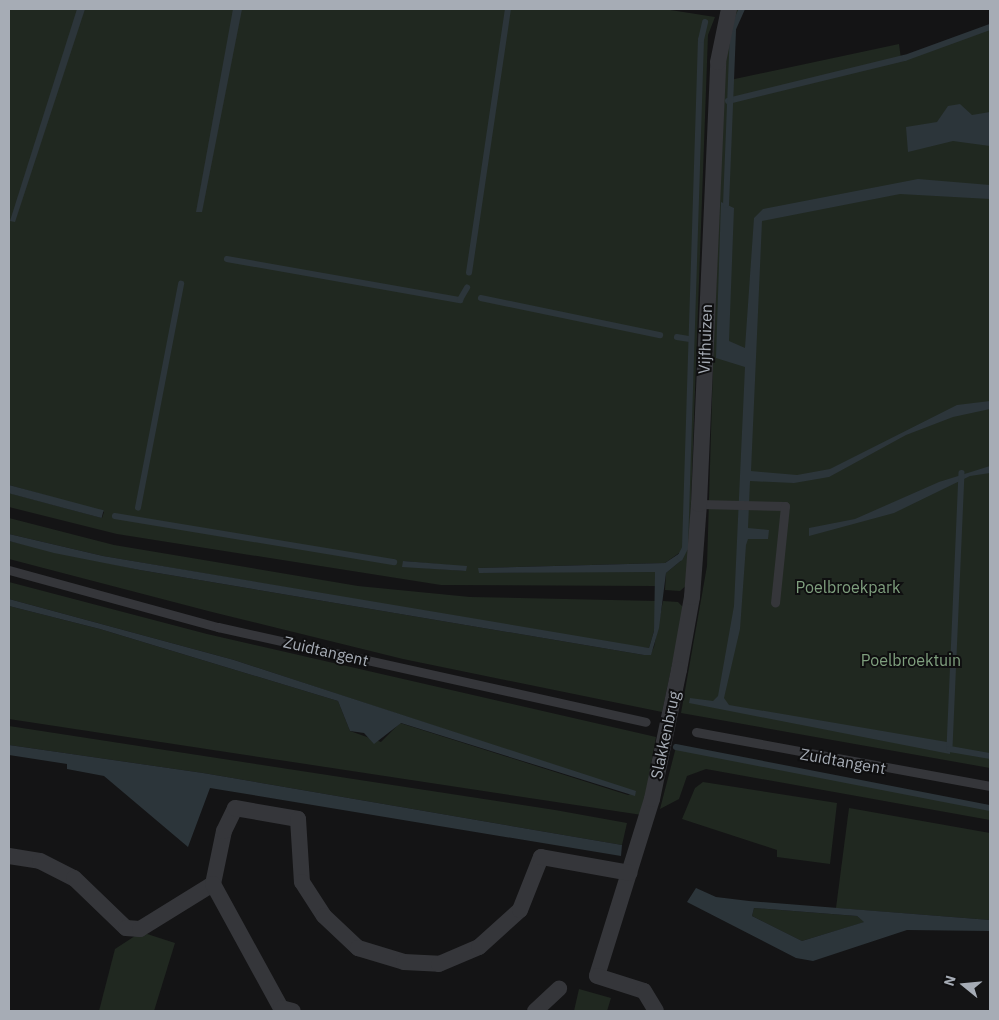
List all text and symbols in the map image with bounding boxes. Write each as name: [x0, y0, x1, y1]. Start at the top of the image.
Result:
street label: Vijfhuizen: [694, 304, 716, 374]
park label: Poelbroekpark: [796, 577, 900, 597]
street label: Zuidtangent: [282, 632, 370, 670]
park label: Poelbroektuin: [861, 650, 961, 670]
street label: Slakkenbrug: [646, 689, 684, 781]
street label: Zuidtangent: [799, 744, 887, 778]
north arrow: [939, 960, 989, 1010]
text: N: [940, 973, 960, 988]

